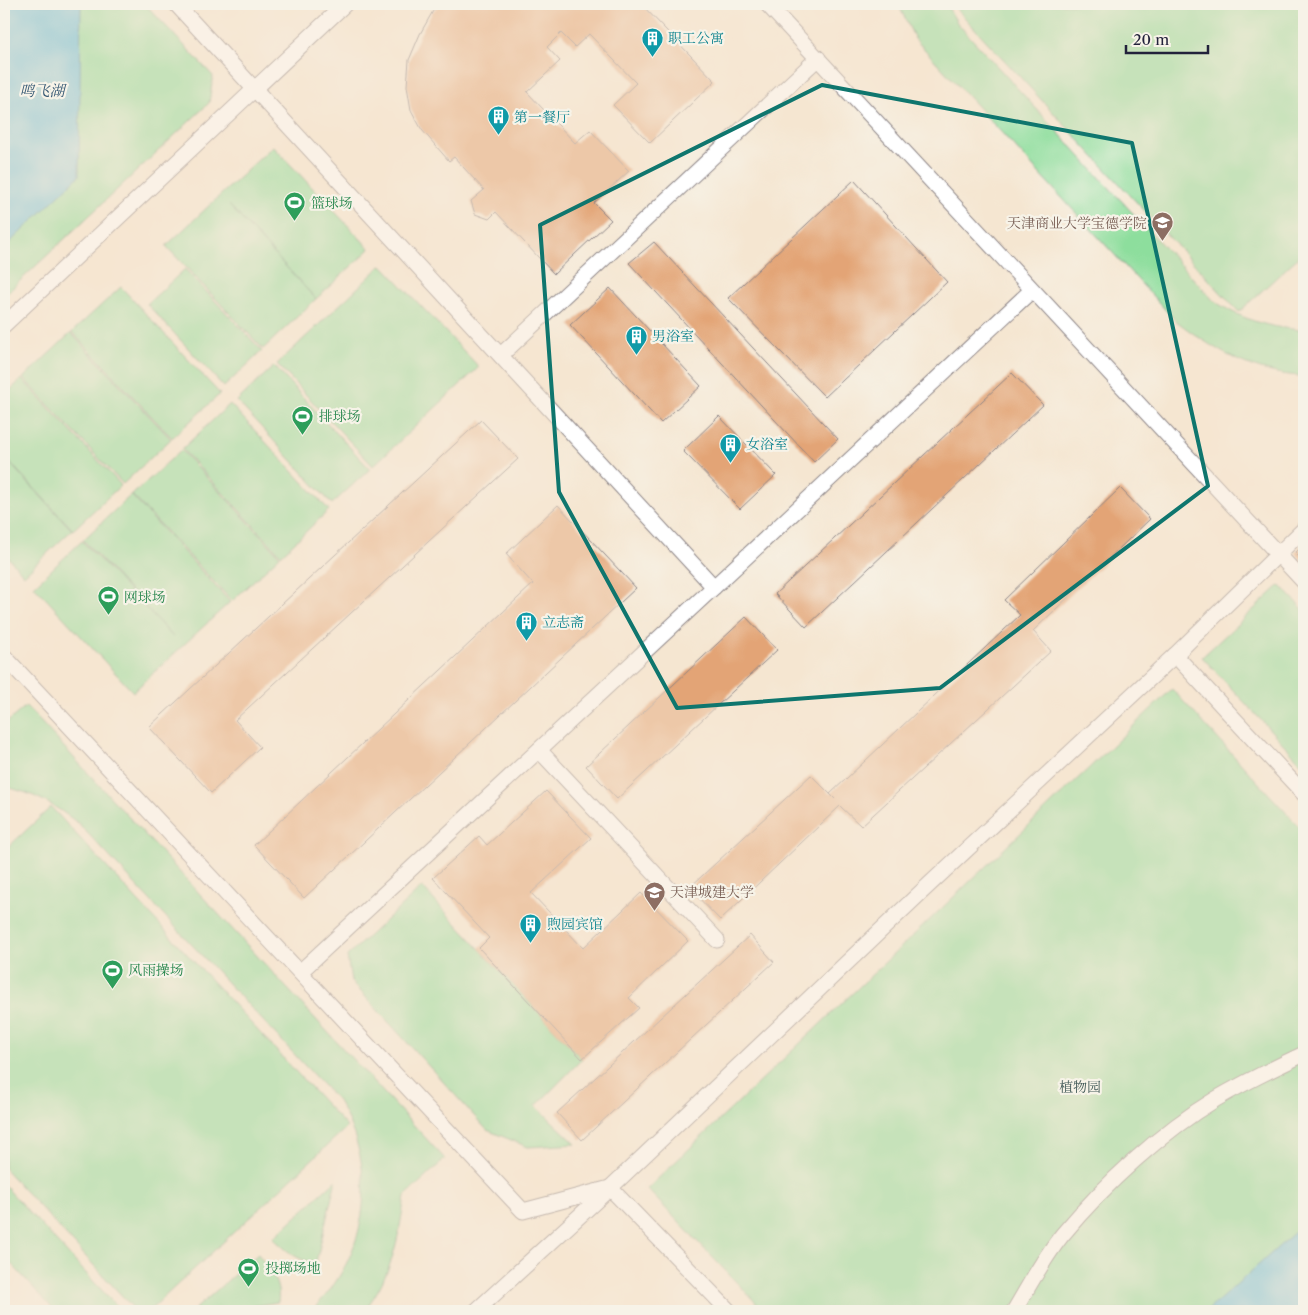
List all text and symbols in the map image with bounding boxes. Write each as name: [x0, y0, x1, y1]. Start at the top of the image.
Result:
scale bar: [1126, 22, 1208, 54]
building icon: 职工公寓: [640, 26, 664, 57]
place label: 职工公寓: [668, 29, 724, 47]
text: 20 m: [1133, 30, 1169, 49]
water label: 鸣飞湖: [19, 81, 67, 100]
building icon: 第一餐厅: [486, 105, 510, 136]
place label: 第一餐厅: [514, 108, 570, 126]
sports icon: 篮球场: [283, 191, 307, 222]
place label: 篮球场: [311, 194, 353, 212]
school or university icon: 天津商业大学宝德学院: [1151, 211, 1175, 242]
place label: 天津商业大学宝德学院: [1007, 214, 1147, 232]
building icon: 男浴室: [624, 324, 648, 355]
place label: 男浴室: [652, 327, 694, 345]
sports icon: 排球场: [291, 404, 315, 435]
place label: 排球场: [319, 407, 361, 425]
building icon: 女浴室: [718, 432, 742, 463]
place label: 女浴室: [746, 435, 788, 453]
sports icon: 网球场: [96, 585, 120, 616]
place label: 网球场: [124, 588, 166, 606]
building icon: 立志斋: [514, 610, 538, 641]
place label: 立志斋: [542, 613, 584, 631]
school or university icon: 天津城建大学: [642, 880, 666, 911]
place label: 天津城建大学: [670, 883, 754, 901]
building icon: 煦园宾馆: [519, 912, 543, 943]
place label: 煦园宾馆: [547, 915, 603, 933]
sports icon: 风雨操场: [100, 958, 124, 989]
place label: 风雨操场: [128, 961, 184, 979]
park label: 植物园: [1059, 1078, 1101, 1096]
sports icon: 投掷场地: [237, 1256, 261, 1287]
place label: 投掷场地: [265, 1259, 321, 1277]

